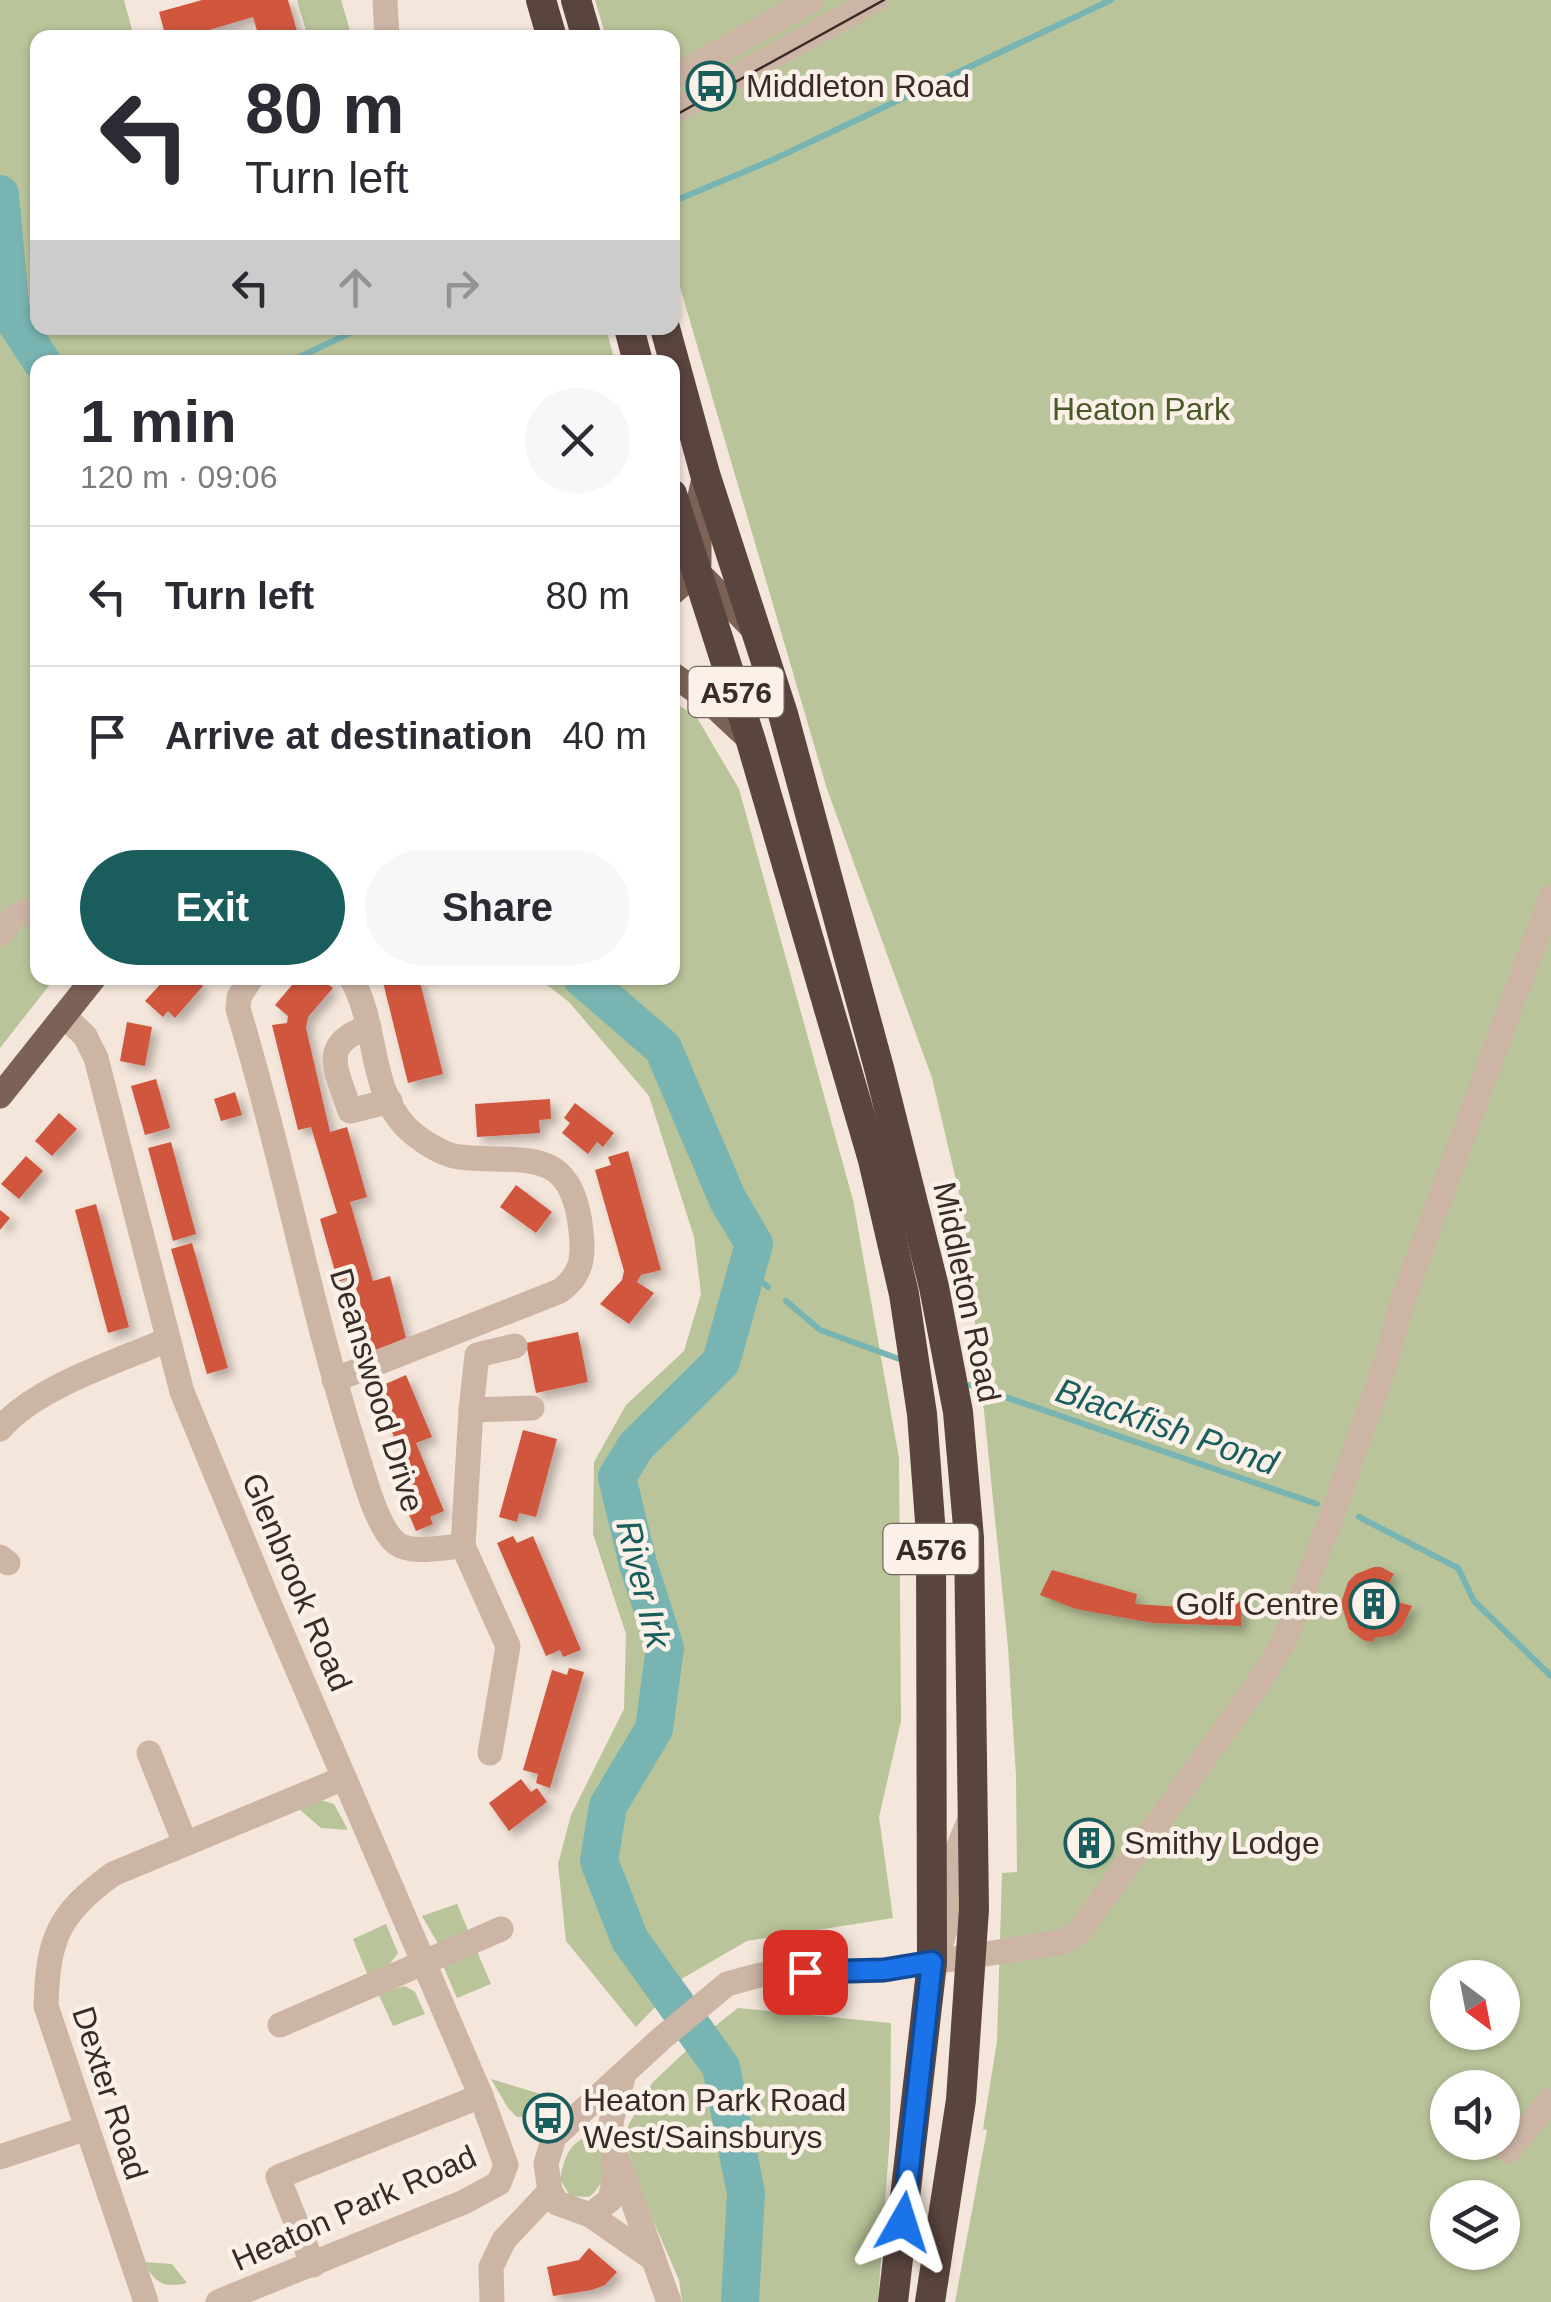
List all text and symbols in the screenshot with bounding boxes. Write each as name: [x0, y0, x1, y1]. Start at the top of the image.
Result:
bus stop icon: Middleton Road: [685, 60, 737, 112]
place label: Middleton Road: [746, 68, 970, 104]
icon: left: [80, 70, 210, 200]
text: 80 m: [245, 70, 405, 148]
text: Turn left: [245, 152, 408, 203]
icon: left: [223, 260, 278, 315]
icon: ahead: [328, 260, 383, 315]
icon: right: [433, 260, 488, 315]
text: 1 min: [80, 388, 237, 455]
button: close: [525, 388, 630, 493]
park label: Heaton Park: [1052, 391, 1231, 427]
text: 120 m · 09:06: [80, 459, 277, 495]
icon: left: [80, 569, 135, 624]
text: Turn left: [165, 575, 314, 617]
text: 80 m: [546, 575, 630, 617]
road number: A576: [688, 667, 784, 717]
icon: arrive: [80, 709, 135, 764]
text: Arrive at destination: [165, 715, 532, 757]
text: 40 m: [562, 715, 647, 757]
button: Exit: [80, 850, 345, 965]
button: Share: [365, 850, 630, 965]
street label: Middleton Road: [926, 1179, 1008, 1405]
street label: Deanswood Drive: [323, 1264, 431, 1516]
water label: Blackfish Pond: [1051, 1370, 1284, 1483]
street label: Glenbrook Road: [235, 1468, 359, 1696]
water label: River Irk: [609, 1516, 679, 1653]
road number: A576: [884, 1524, 978, 1574]
building icon: Golf Centre: [1348, 1578, 1400, 1630]
place label: Golf Centre: [1175, 1586, 1339, 1622]
building icon: Smithy Lodge: [1063, 1817, 1115, 1869]
place label: Smithy Lodge: [1124, 1825, 1320, 1861]
pin: [763, 1930, 848, 2015]
icon: arrive: [778, 1945, 833, 2000]
north arrow: [1430, 1960, 1520, 2050]
map controls: [1430, 1960, 1520, 2270]
street label: Dexter Road: [65, 2002, 155, 2184]
button: sound: [1430, 2070, 1520, 2160]
place label: Heaton Park Road West/Sainsburys: [583, 2082, 846, 2155]
bus stop icon: Heaton Park Road West/Sainsburys: [522, 2092, 574, 2144]
street label: Heaton Park Road: [226, 2138, 482, 2278]
position arrow: [851, 2170, 955, 2274]
button: layers: [1430, 2180, 1520, 2270]

